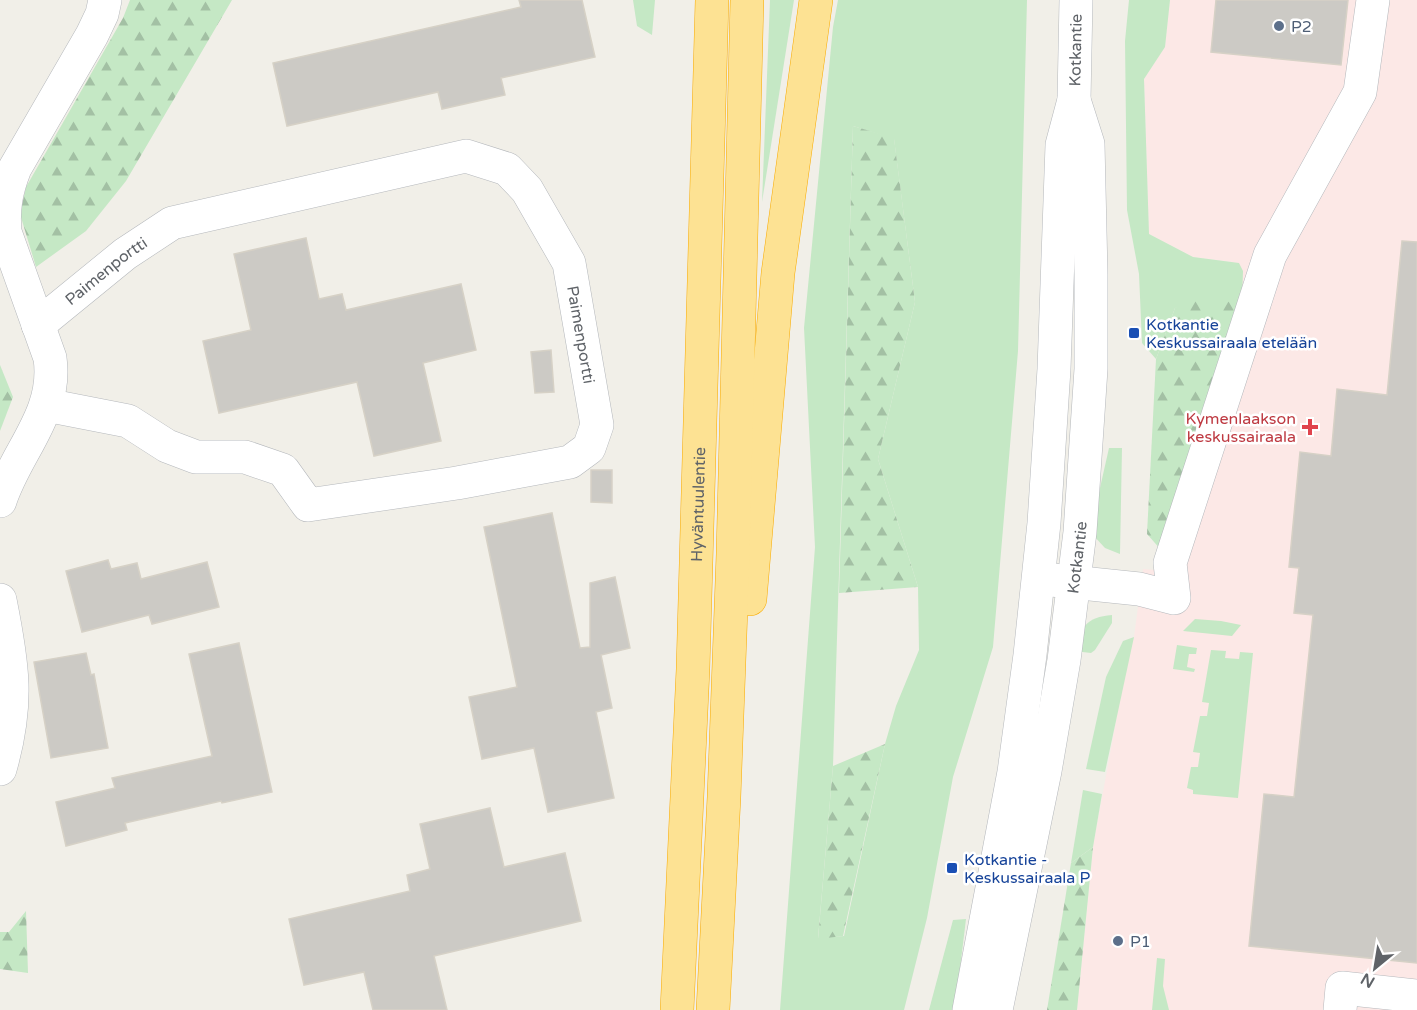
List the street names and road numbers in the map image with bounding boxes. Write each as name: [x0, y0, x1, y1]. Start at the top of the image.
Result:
street label: Kotkantie: [1065, 14, 1087, 87]
street label: Paimenportti: [61, 233, 151, 310]
street label: Paimenportti: [562, 284, 599, 385]
street label: Hyväntuulentie: [687, 447, 710, 562]
street label: Kotkantie: [1063, 521, 1092, 595]

